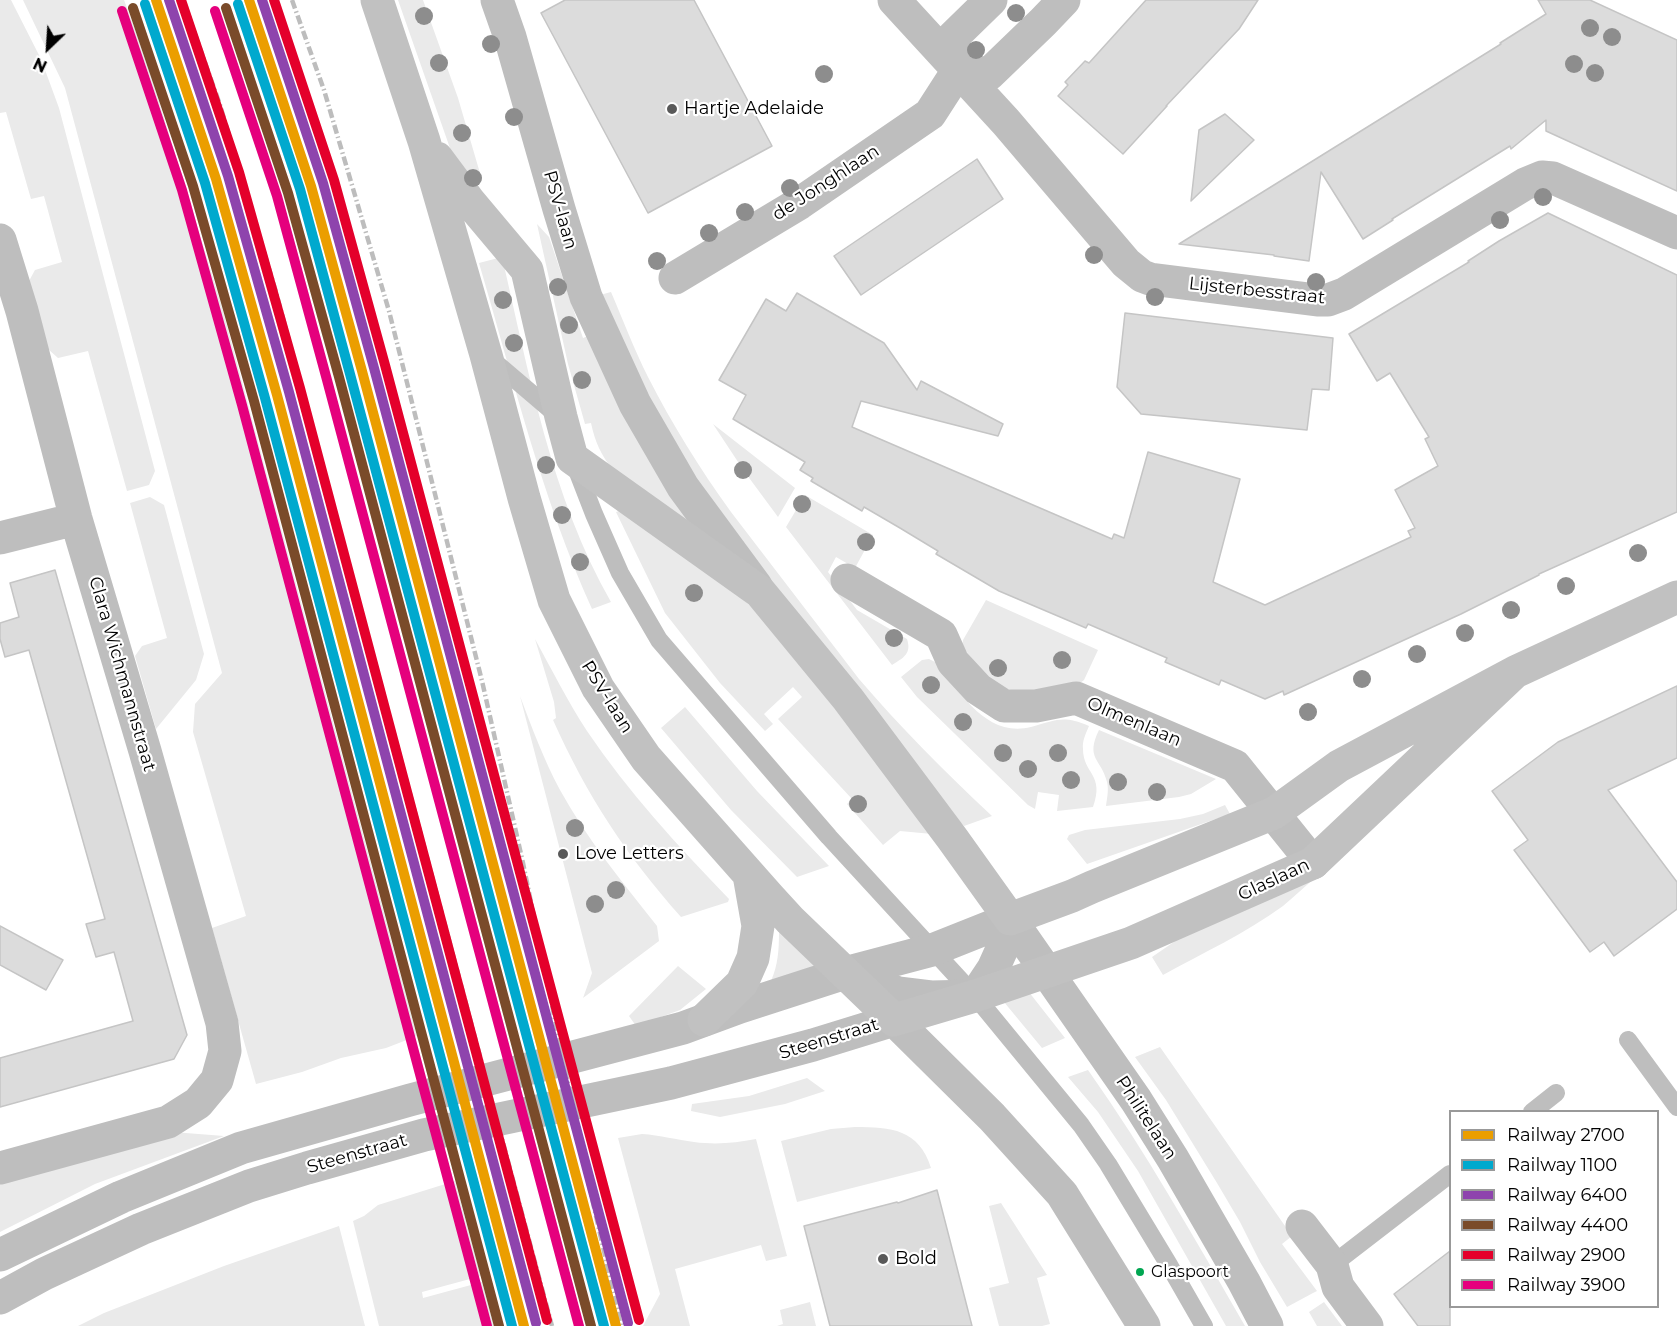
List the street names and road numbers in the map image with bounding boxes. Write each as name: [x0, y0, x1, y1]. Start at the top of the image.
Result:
street label: de Jonghlaan: [769, 140, 883, 226]
street label: PSV-laan: [538, 168, 582, 252]
street label: Lijsterbesstraat: [1188, 273, 1326, 309]
street label: Clara Wichmannstraat: [84, 574, 160, 774]
street label: PSV-laan: [576, 657, 638, 737]
street label: Olmenlaan: [1084, 692, 1184, 752]
street label: Glaslaan: [1235, 854, 1313, 906]
street label: Steenstraat: [777, 1014, 881, 1064]
street label: Philitelaan: [1111, 1072, 1181, 1164]
street label: Steenstraat: [304, 1129, 410, 1179]

